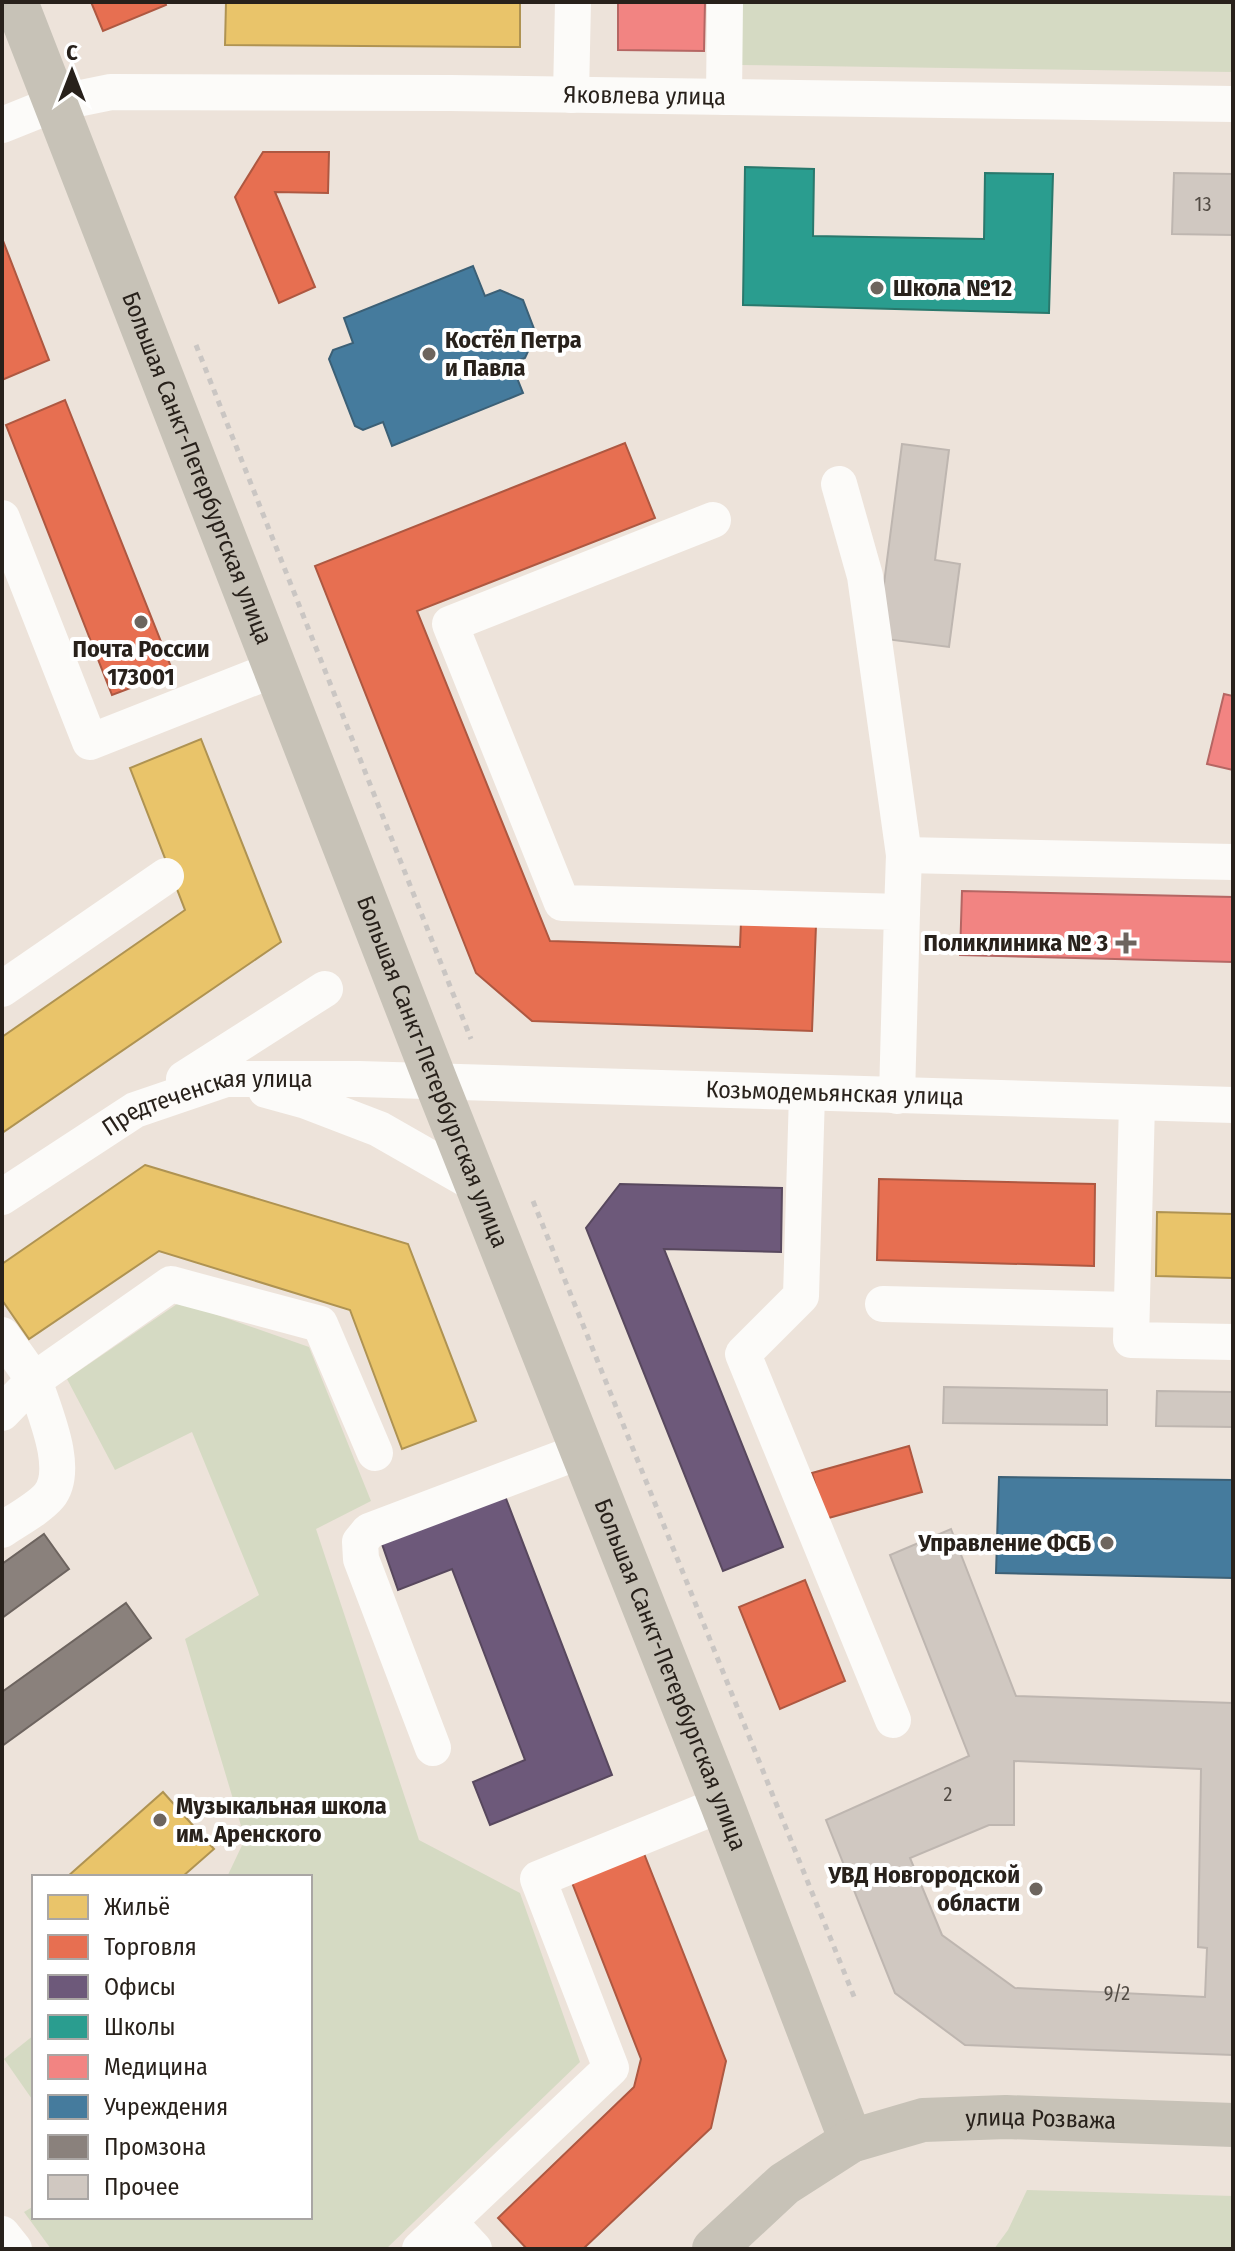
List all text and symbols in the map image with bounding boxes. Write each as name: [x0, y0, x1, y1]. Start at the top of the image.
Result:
north arrow: [32, 32, 112, 112]
text: С: [66, 39, 78, 66]
street label: Яковлева улица: [563, 81, 726, 111]
house number: 13: [1195, 192, 1211, 216]
place label: Школа №12: [893, 274, 1012, 302]
marker: Школа №12: [868, 279, 886, 297]
street label: Большая Санкт-Петербургская улица: [116, 288, 278, 648]
place label: Костёл Петра и Павла: [445, 326, 582, 382]
marker: Костёл Петра и Павла: [420, 345, 438, 363]
marker: Почта России 173001: [132, 613, 150, 631]
place label: Почта России 173001: [73, 635, 209, 691]
street label: Большая Санкт-Петербургская улица: [351, 892, 514, 1252]
place label: Поликлиника № 3: [923, 929, 1108, 957]
marker: Поликлиника № 3: [1115, 932, 1137, 954]
street label: Предтеченская улица: [97, 1065, 312, 1142]
street label: Козьмодемьянская улица: [705, 1075, 964, 1111]
street label: Большая Санкт-Петербургская улица: [588, 1495, 752, 1854]
place label: Управление ФСБ: [917, 1529, 1091, 1557]
marker: Управление ФСБ: [1098, 1534, 1116, 1552]
house number: 2: [944, 1782, 953, 1806]
place label: Музыкальная школа им. Аренского: [176, 1792, 387, 1848]
marker: Музыкальная школа им. Аренского: [151, 1811, 169, 1829]
place label: УВД Новгородской области: [828, 1861, 1020, 1917]
legend: [32, 1875, 312, 2219]
marker: УВД Новгородской области: [1027, 1880, 1045, 1898]
text: Жильё: [104, 1893, 170, 1921]
text: Торговля: [104, 1933, 197, 1961]
text: Офисы: [104, 1973, 176, 2001]
house number: 9/2: [1104, 1981, 1130, 2005]
text: Школы: [104, 2013, 176, 2041]
text: Медицина: [104, 2053, 208, 2081]
text: Учреждения: [103, 2093, 228, 2121]
street label: улица Розважа: [965, 2103, 1117, 2135]
text: Промзона: [104, 2133, 206, 2161]
text: Прочее: [104, 2173, 179, 2201]

